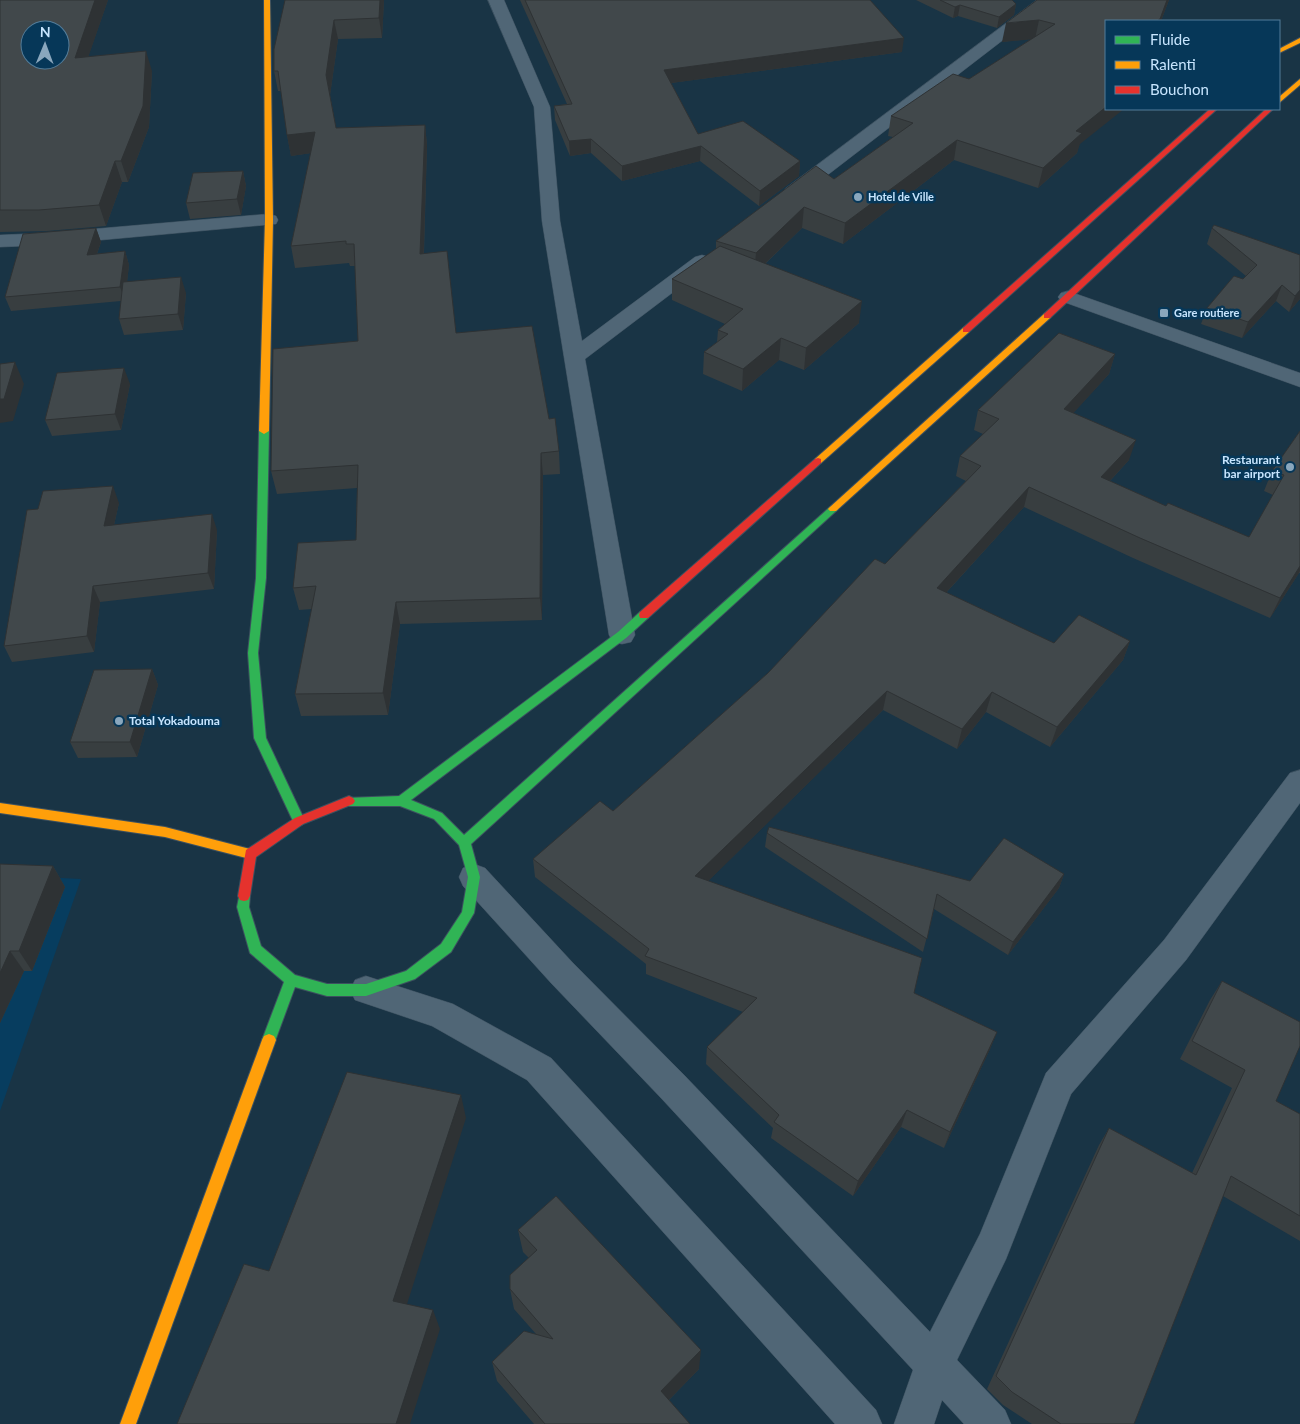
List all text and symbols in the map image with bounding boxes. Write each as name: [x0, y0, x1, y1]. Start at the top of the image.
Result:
north arrow: [20, 20, 70, 70]
legend: [1105, 20, 1280, 110]
text: N: [40, 23, 51, 40]
text: Fluide: [1150, 30, 1190, 48]
text: Ralenti: [1150, 55, 1196, 73]
text: Bouchon: [1150, 80, 1209, 98]
place label: Hotel de Ville: [868, 190, 934, 203]
marker: Hotel de Ville: [852, 191, 864, 203]
place label: Gare routiere: [1174, 306, 1239, 319]
marker: Gare routiere: [1158, 307, 1170, 319]
place label: Restaurant bar airport: [1222, 452, 1281, 481]
marker: Restaurant bar airport: [1284, 461, 1296, 473]
place label: Total Yokadouma: [129, 713, 220, 728]
marker: Total Yokadouma: [113, 715, 125, 727]

